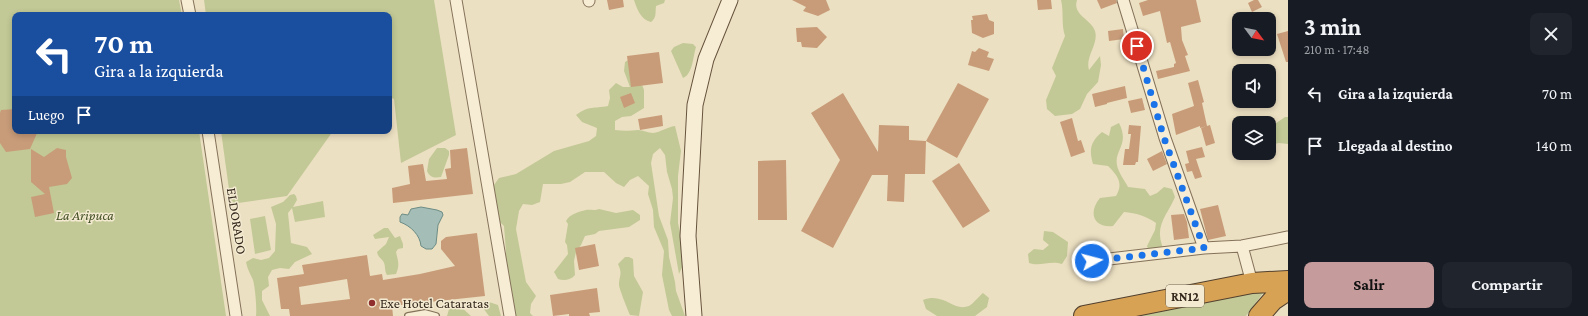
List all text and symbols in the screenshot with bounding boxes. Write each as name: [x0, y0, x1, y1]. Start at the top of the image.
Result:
north arrow: [1232, 12, 1276, 56]
map controls: [1232, 12, 1276, 160]
text: 3 min: [1304, 13, 1361, 40]
button: close: [1530, 13, 1572, 55]
icon: left: [28, 28, 80, 80]
text: 70 m: [94, 28, 153, 59]
pin: [1120, 29, 1154, 63]
icon: arrive: [1126, 35, 1148, 57]
text: 210 m · 17:48: [1304, 42, 1369, 57]
text: Gira a la izquierda: [94, 61, 224, 81]
button: sound: [1232, 64, 1276, 108]
icon: left: [1304, 83, 1326, 105]
text: Gira a la izquierda: [1338, 86, 1453, 102]
text: 70 m: [1542, 86, 1572, 102]
icon: arrive: [73, 104, 95, 126]
text: Luego: [28, 107, 65, 123]
button: layers: [1232, 116, 1276, 160]
icon: arrive: [1304, 135, 1326, 157]
text: Llegada al destino: [1338, 138, 1453, 154]
text: 140 m: [1536, 138, 1572, 154]
street label: ELDORADO: [224, 187, 250, 255]
park label: La Aripuca: [56, 207, 114, 223]
position arrow: [1071, 240, 1113, 282]
button: Salir: [1304, 262, 1434, 308]
button: Compartir: [1442, 262, 1572, 308]
road number: RN12: [1166, 285, 1204, 307]
place label: Exe Hotel Cataratas: [380, 295, 489, 311]
marker: Exe Hotel Cataratas: [367, 298, 377, 308]

